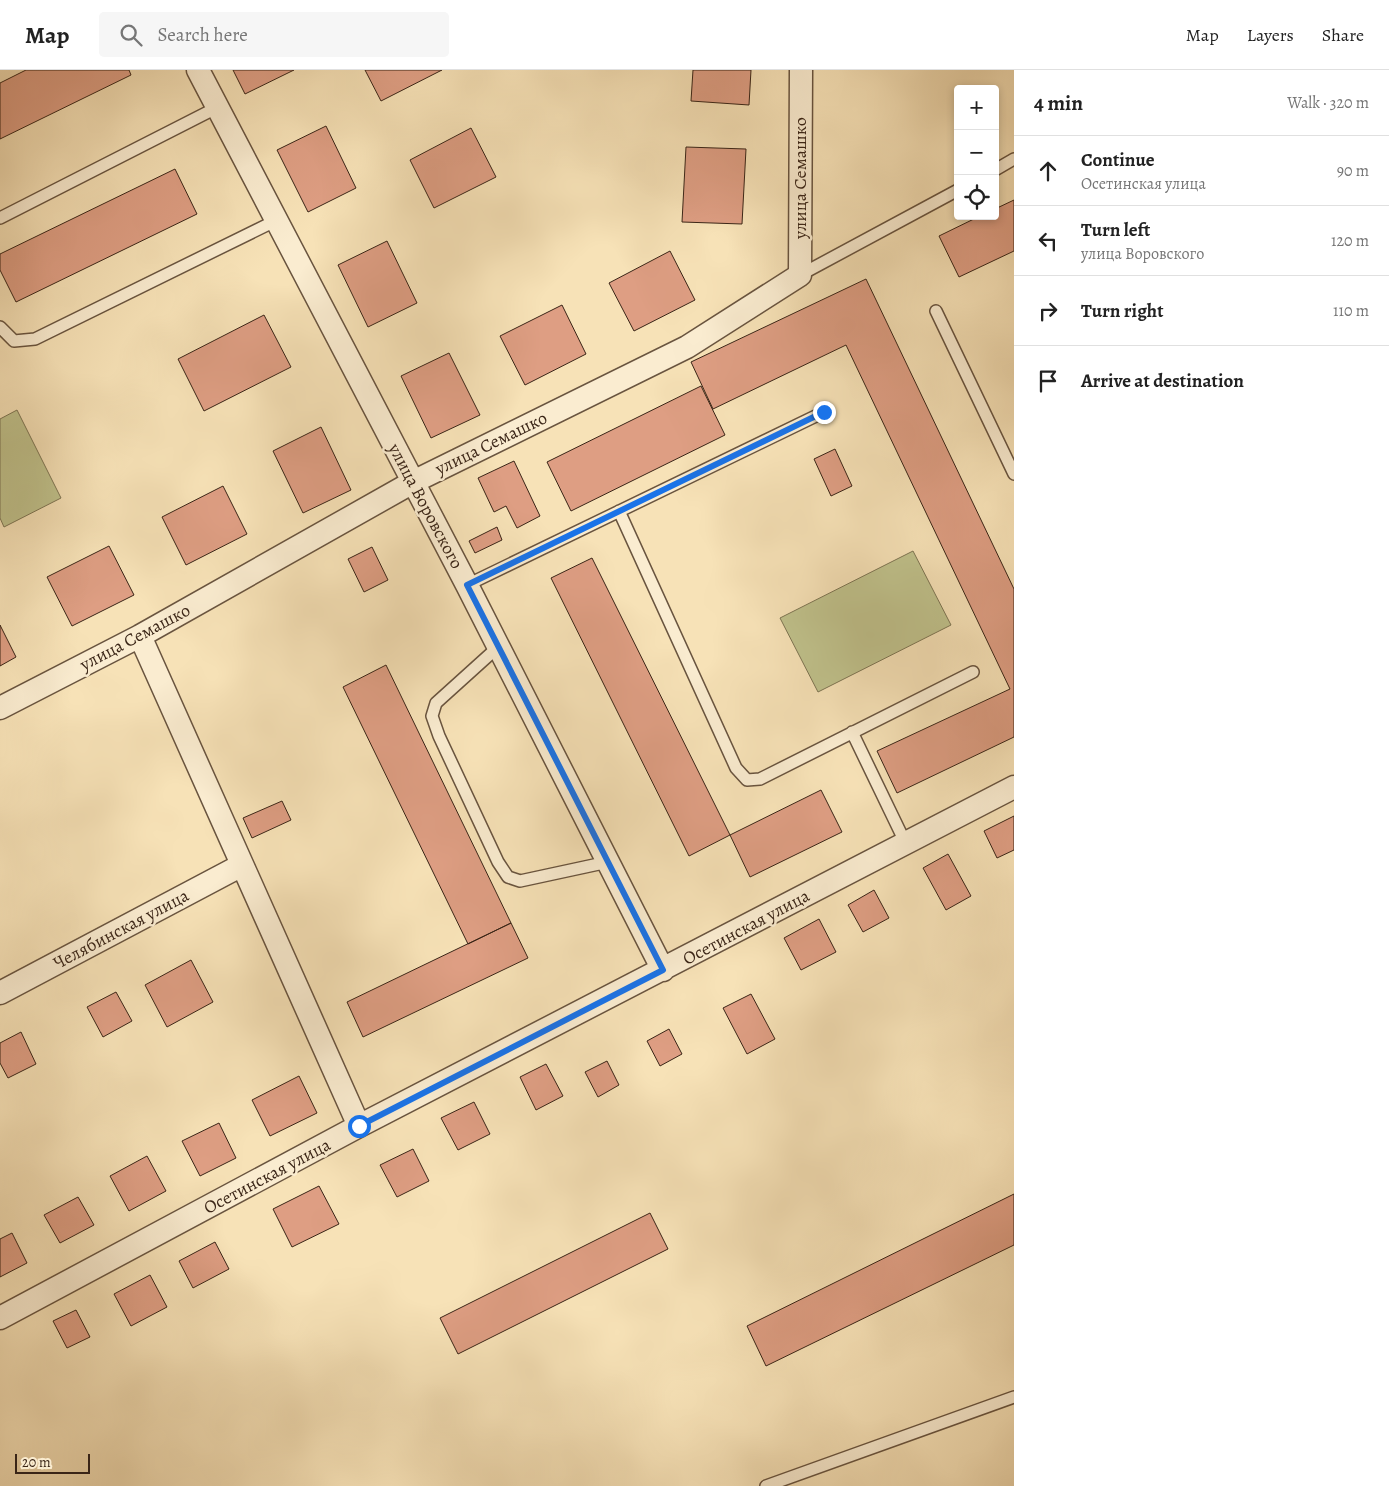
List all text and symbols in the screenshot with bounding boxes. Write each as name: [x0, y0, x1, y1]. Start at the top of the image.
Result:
search box: [99, 12, 449, 57]
text: Map: [25, 19, 69, 51]
icon: search: [117, 21, 145, 49]
text: Search here: [157, 22, 248, 48]
text: Map: [1186, 23, 1219, 47]
text: Layers: [1247, 23, 1294, 47]
text: Share: [1322, 23, 1364, 47]
map controls: [954, 85, 999, 220]
button: +: [954, 85, 999, 130]
text: 4 min: [1034, 89, 1083, 117]
text: Walk · 320 m: [1287, 92, 1369, 114]
street label: улица Семашко: [788, 117, 812, 240]
button: −: [954, 130, 999, 175]
text: Continue: [1081, 147, 1155, 173]
icon: ahead: [1034, 157, 1062, 185]
text: 90 m: [1337, 160, 1369, 182]
text: Осетинская улица: [1081, 173, 1206, 195]
button: locate: [954, 175, 999, 220]
text: Turn left: [1081, 217, 1150, 243]
icon: left: [1034, 227, 1062, 255]
text: 120 m: [1331, 230, 1369, 252]
text: улица Воровского: [1081, 243, 1204, 265]
icon: right: [1034, 297, 1062, 325]
text: Turn right: [1081, 298, 1163, 324]
text: 110 m: [1333, 300, 1369, 322]
icon: arrive: [1034, 367, 1062, 395]
text: Arrive at destination: [1081, 368, 1244, 394]
route end: [813, 401, 836, 424]
street label: улица Семашко: [430, 406, 551, 481]
street label: улица Воровского: [382, 438, 469, 573]
street label: улица Семашко: [75, 598, 194, 677]
street label: Челябинская улица: [49, 883, 193, 975]
street label: Осетинская улица: [678, 883, 814, 971]
route start: [348, 1115, 371, 1138]
street label: Осетинская улица: [199, 1132, 335, 1220]
scale bar: [15, 1451, 90, 1474]
text: 20 m: [22, 1453, 51, 1472]

